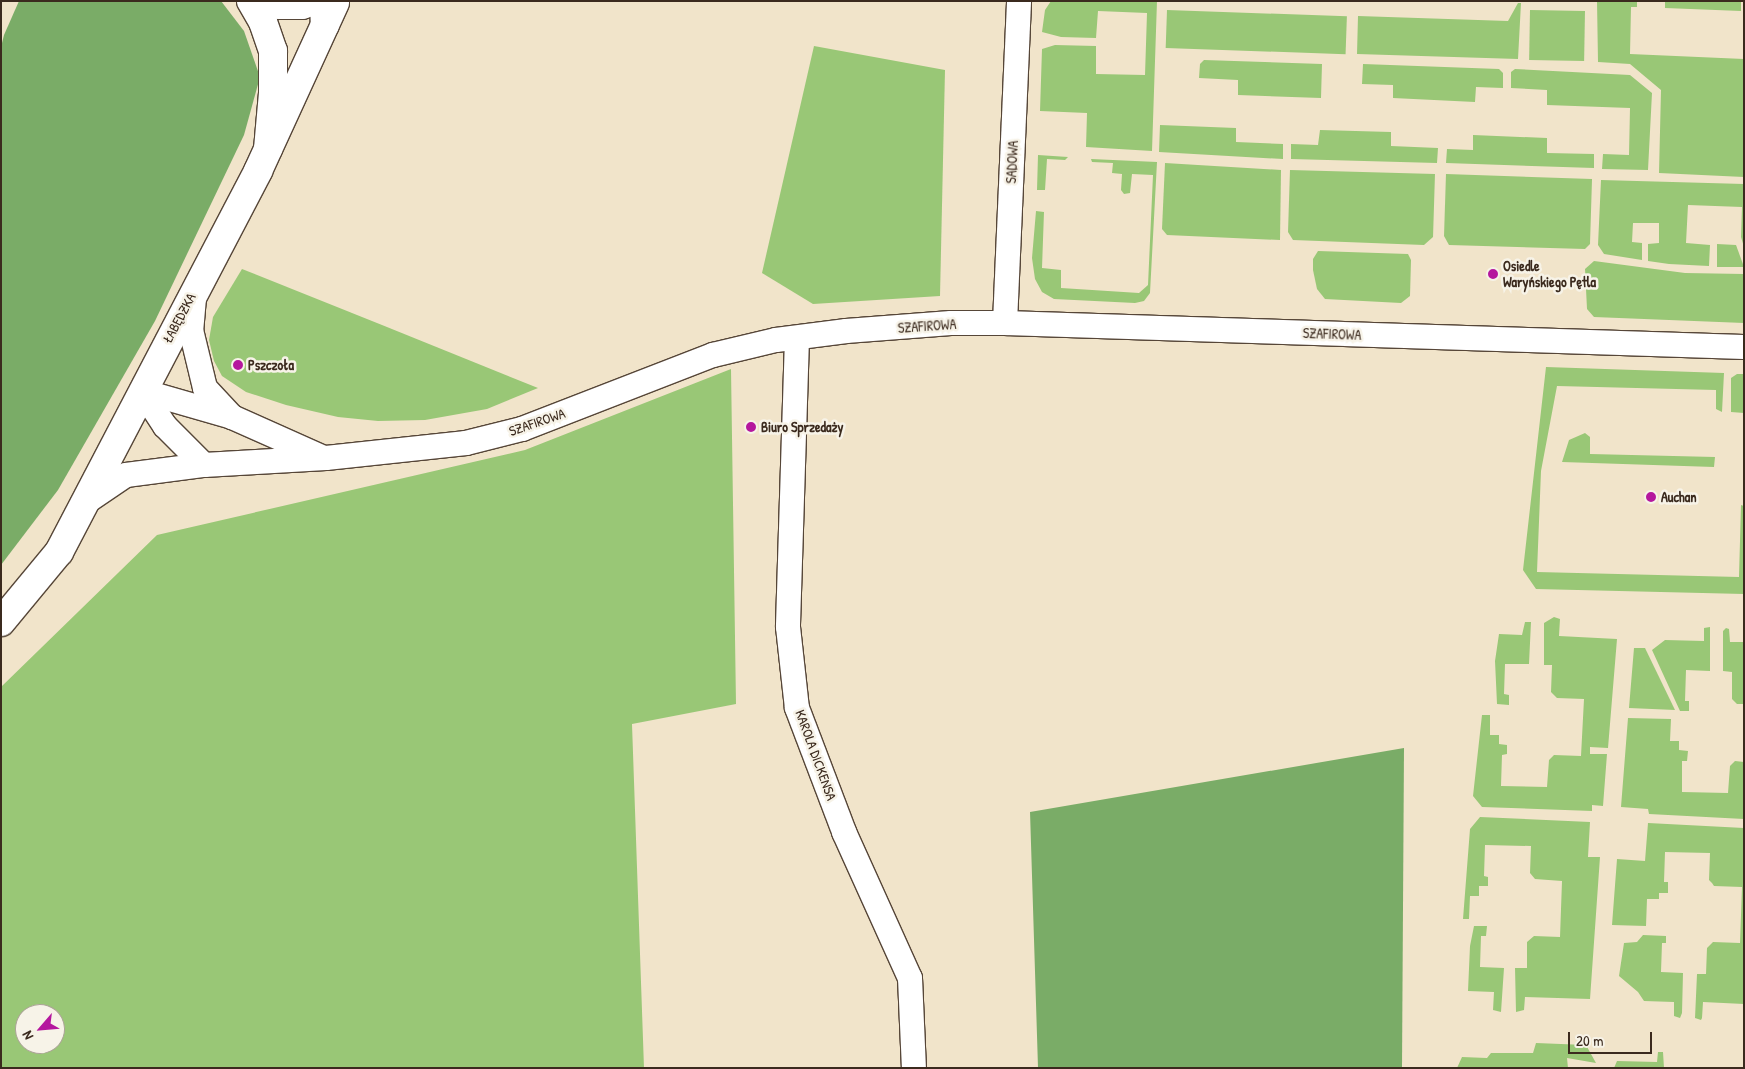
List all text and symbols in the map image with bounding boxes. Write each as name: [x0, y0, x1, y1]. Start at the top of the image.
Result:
street label: SADOWA: [1002, 140, 1022, 184]
place label: Osiedle Waryńskiego Pętla: [1503, 258, 1596, 290]
marker: Osiedle Waryńskiego Pętla: [1487, 268, 1499, 280]
street label: ŁABĘDZKA: [159, 290, 199, 346]
street label: SZAFIROWA: [897, 316, 957, 336]
street label: SZAFIROWA: [1302, 325, 1362, 343]
place label: Pszczoła: [248, 357, 294, 373]
marker: Pszczoła: [232, 359, 244, 371]
street label: SZAFIROWA: [507, 405, 567, 439]
place label: Biuro Sprzedaży: [761, 419, 843, 435]
marker: Biuro Sprzedaży: [745, 421, 757, 433]
place label: Auchan: [1661, 489, 1697, 505]
marker: Auchan: [1645, 491, 1657, 503]
street label: KAROLA DICKENSA: [792, 707, 840, 803]
north arrow: [15, 1004, 65, 1054]
scale bar: [1570, 1022, 1654, 1054]
text: N: [17, 1028, 37, 1043]
text: 20 m: [1576, 1030, 1603, 1051]

